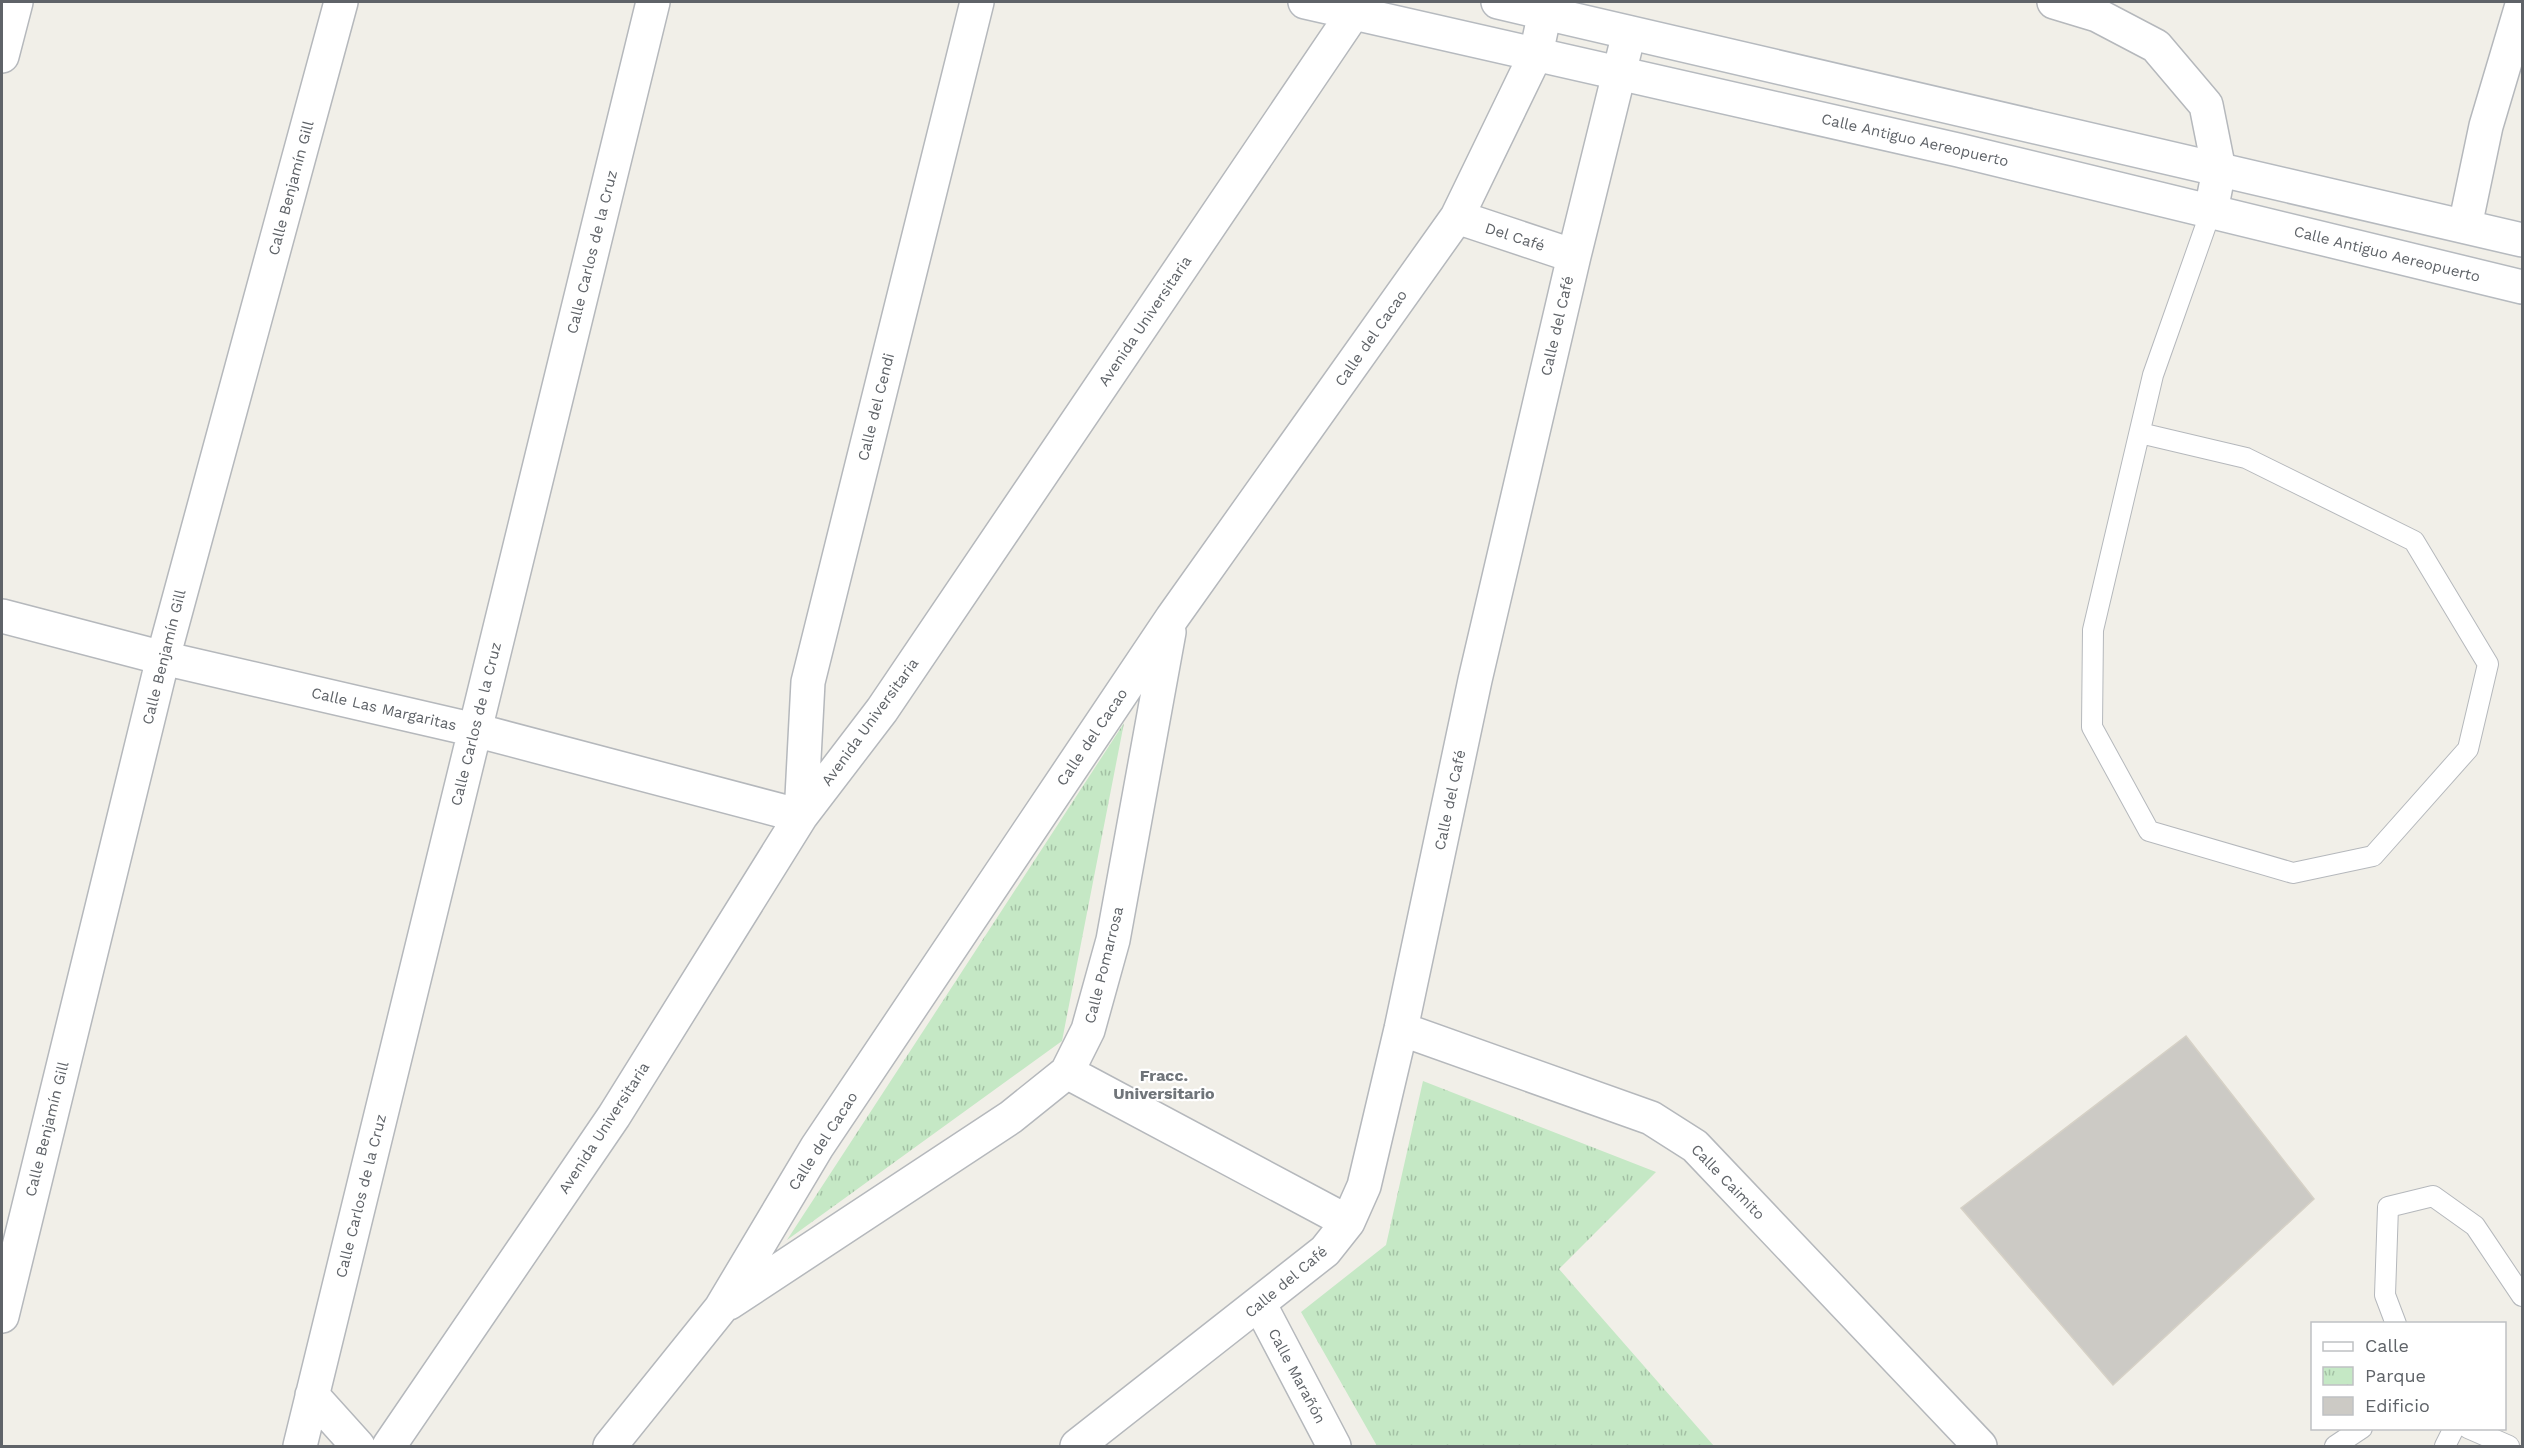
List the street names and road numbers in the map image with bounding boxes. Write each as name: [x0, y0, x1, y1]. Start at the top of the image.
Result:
street label: Calle Antiguo Aereopuerto: [1820, 110, 2010, 170]
street label: Calle Benjamín Gill: [264, 118, 318, 257]
street label: Calle Carlos de la Cruz: [563, 168, 621, 336]
street label: Del Café: [1483, 219, 1547, 255]
street label: Calle Antiguo Aereopuerto: [2292, 222, 2482, 286]
street label: Avenida Universitaria: [1095, 252, 1196, 390]
street label: Calle del Café: [1537, 274, 1577, 378]
street label: Calle del Cacao: [1331, 286, 1411, 390]
street label: Calle del Cendi: [854, 351, 898, 463]
street label: Calle Benjamín Gill: [138, 587, 190, 726]
street label: Calle Carlos de la Cruz: [447, 640, 505, 808]
street label: Avenida Universitaria: [818, 654, 923, 789]
street label: Calle Las Margaritas: [310, 684, 458, 734]
street label: Calle del Cacao: [1053, 685, 1131, 789]
street label: Calle del Café: [1431, 748, 1469, 852]
street label: Calle Pomarrosa: [1081, 904, 1127, 1025]
street label: Avenida Universitaria: [555, 1058, 654, 1197]
street label: Calle Benjamín Gill: [21, 1059, 73, 1198]
street label: Calle del Cacao: [785, 1088, 861, 1194]
street label: Calle Carlos de la Cruz: [332, 1112, 390, 1280]
street label: Calle Caimito: [1687, 1140, 1769, 1224]
street label: Calle del Café: [1241, 1242, 1331, 1322]
street label: Calle Marañón: [1264, 1325, 1330, 1427]

